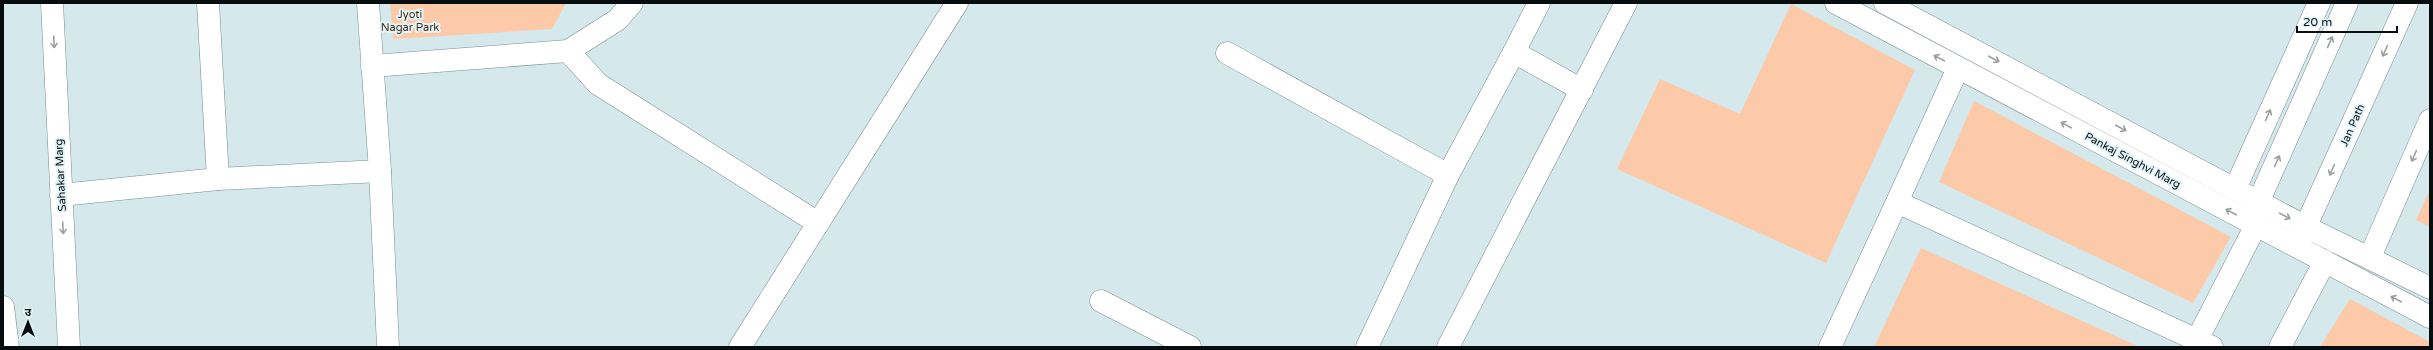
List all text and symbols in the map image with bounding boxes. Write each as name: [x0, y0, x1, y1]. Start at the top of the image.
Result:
park label: Jyoti Nagar Park: [381, 8, 439, 34]
scale bar: [2297, 8, 2397, 34]
text: 20 m: [2303, 15, 2332, 29]
one-way arrow: [50, 35, 57, 48]
one-way arrow: [2326, 37, 2334, 49]
one-way arrow: [2381, 45, 2388, 57]
one-way arrow: [1933, 54, 1945, 61]
one-way arrow: [1988, 56, 2000, 64]
street label: Jan Path: [2337, 102, 2368, 148]
one-way arrow: [2265, 109, 2273, 121]
one-way arrow: [2061, 121, 2073, 129]
one-way arrow: [2115, 124, 2127, 132]
street label: Pankaj Singhvi Marg: [2083, 130, 2183, 191]
street label: Sahakar Marg: [52, 138, 69, 212]
one-way arrow: [2410, 150, 2417, 162]
one-way arrow: [2274, 155, 2281, 167]
one-way arrow: [2327, 163, 2335, 175]
one-way arrow: [2225, 208, 2237, 216]
one-way arrow: [2279, 212, 2291, 220]
one-way arrow: [59, 221, 66, 234]
one-way arrow: [2390, 294, 2402, 302]
north arrow: [8, 302, 48, 342]
text: उ: [25, 306, 32, 319]

